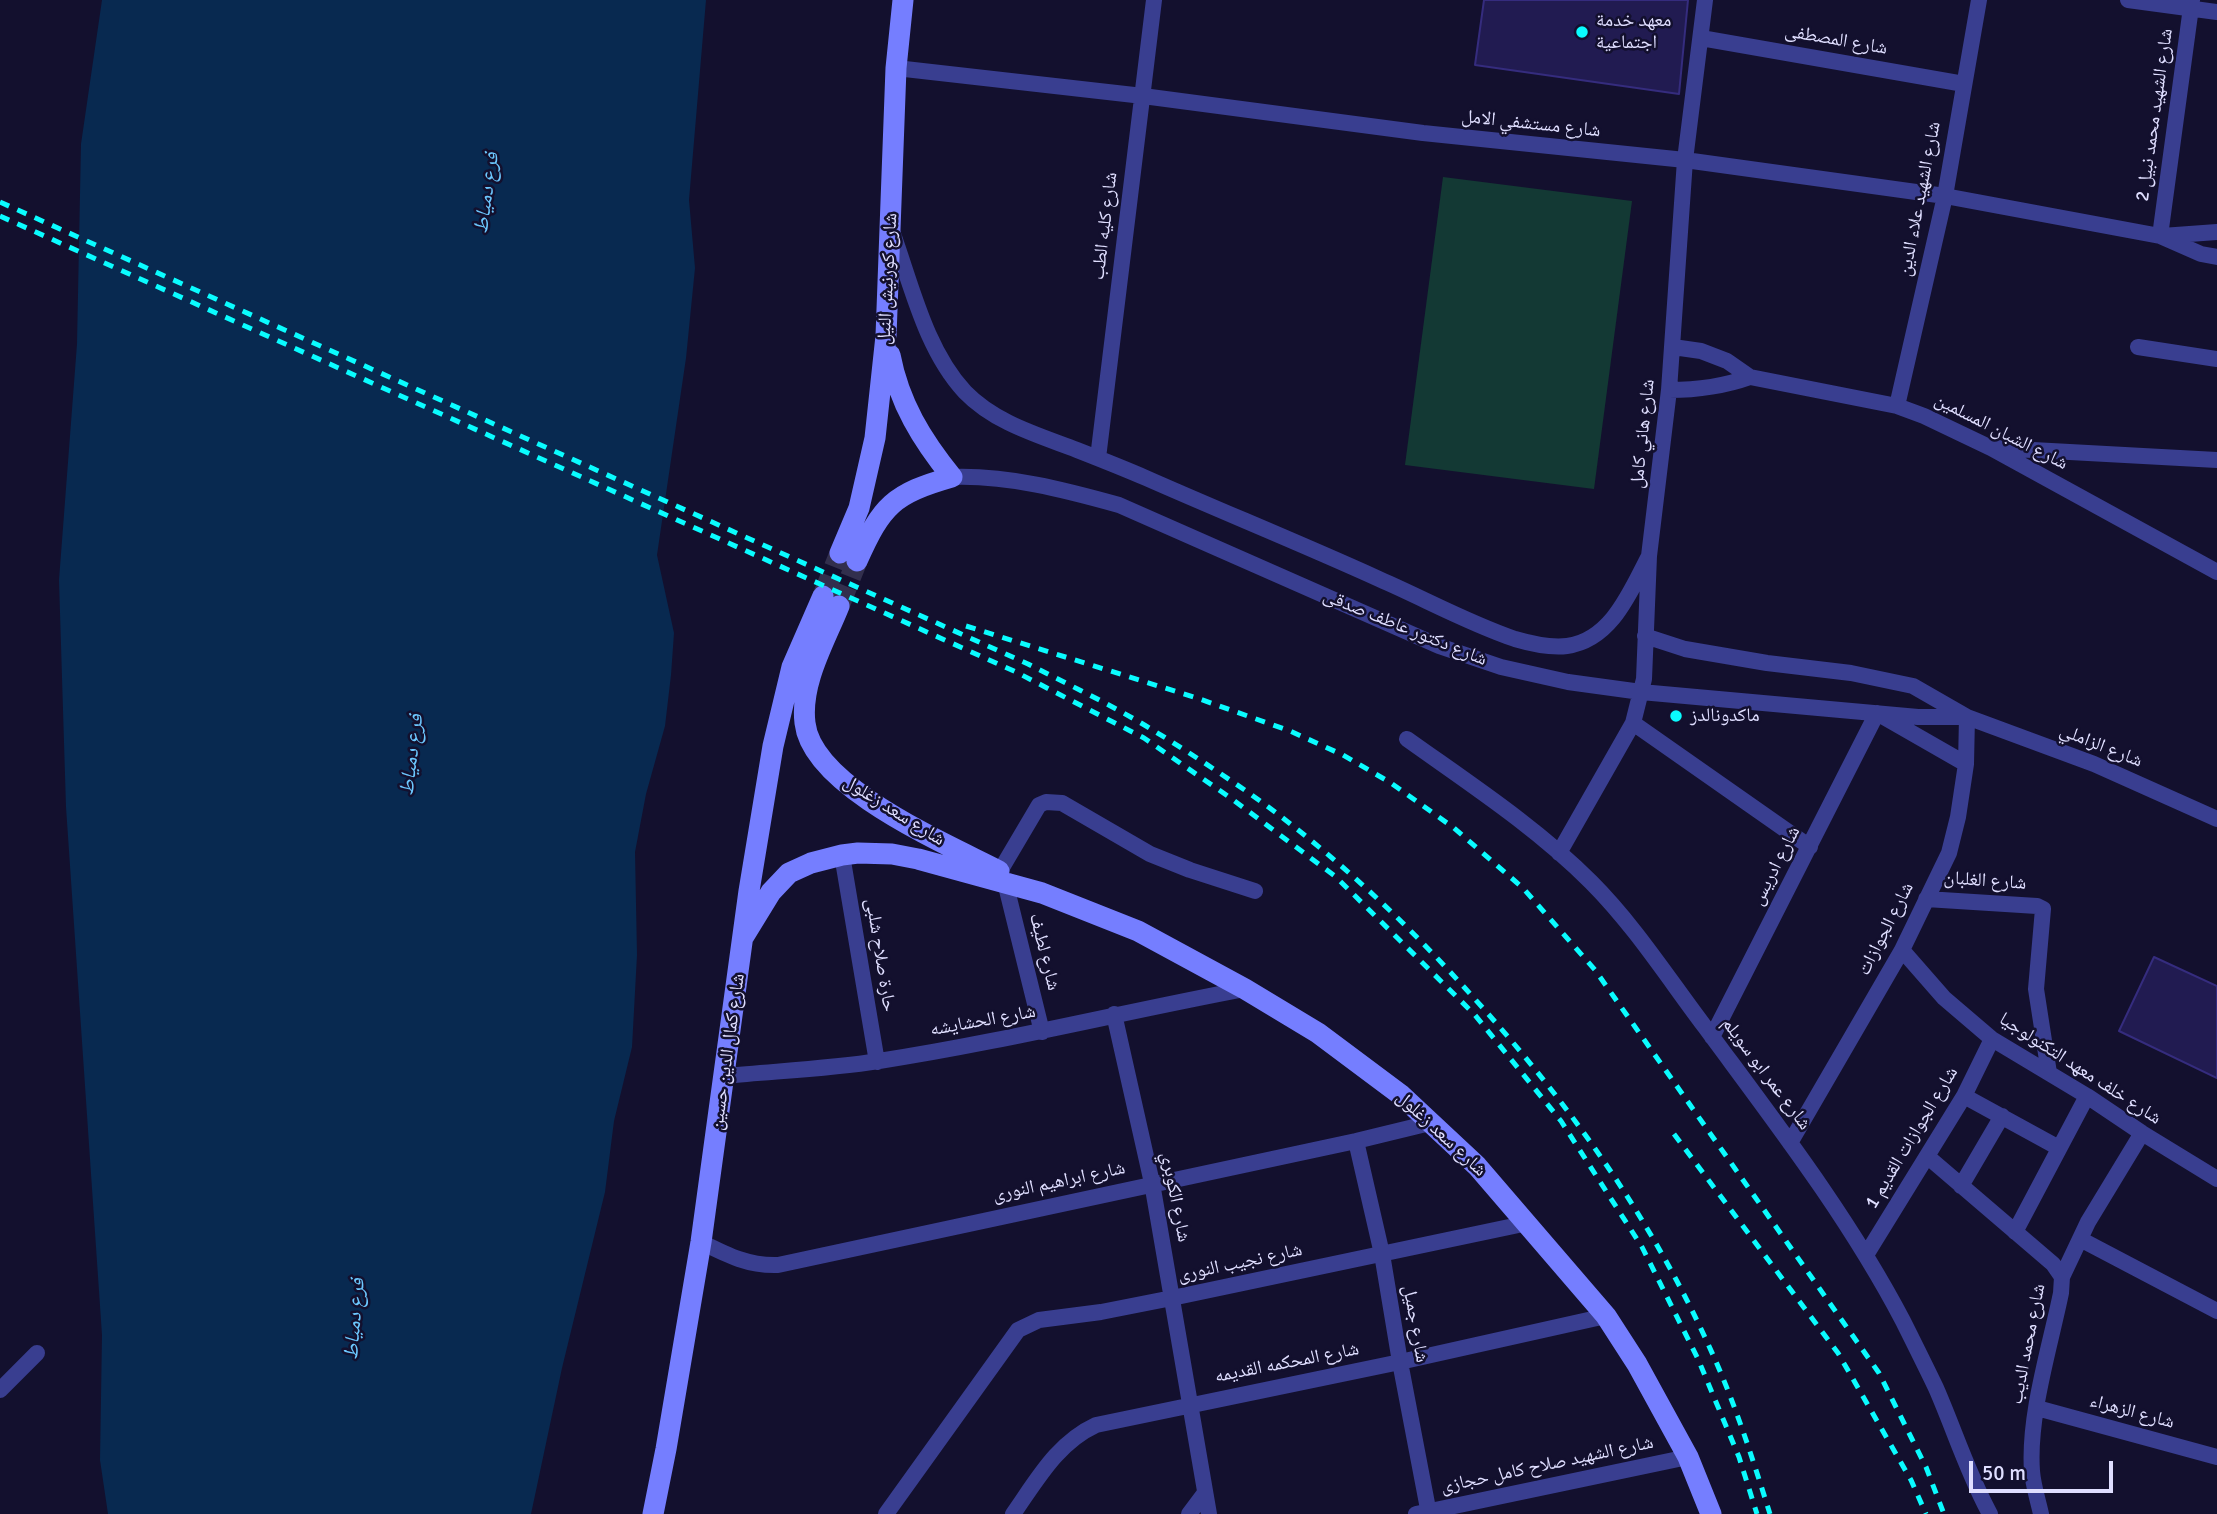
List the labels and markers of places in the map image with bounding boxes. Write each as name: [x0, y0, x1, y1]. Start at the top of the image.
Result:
place label: معهد خدمة اجتماعية: [1596, 10, 1671, 54]
marker: معهد خدمة اجتماعية: [1574, 24, 1590, 40]
place label: ماكدونالدز: [1690, 705, 1760, 727]
marker: ماكدونالدز: [1668, 708, 1684, 724]

